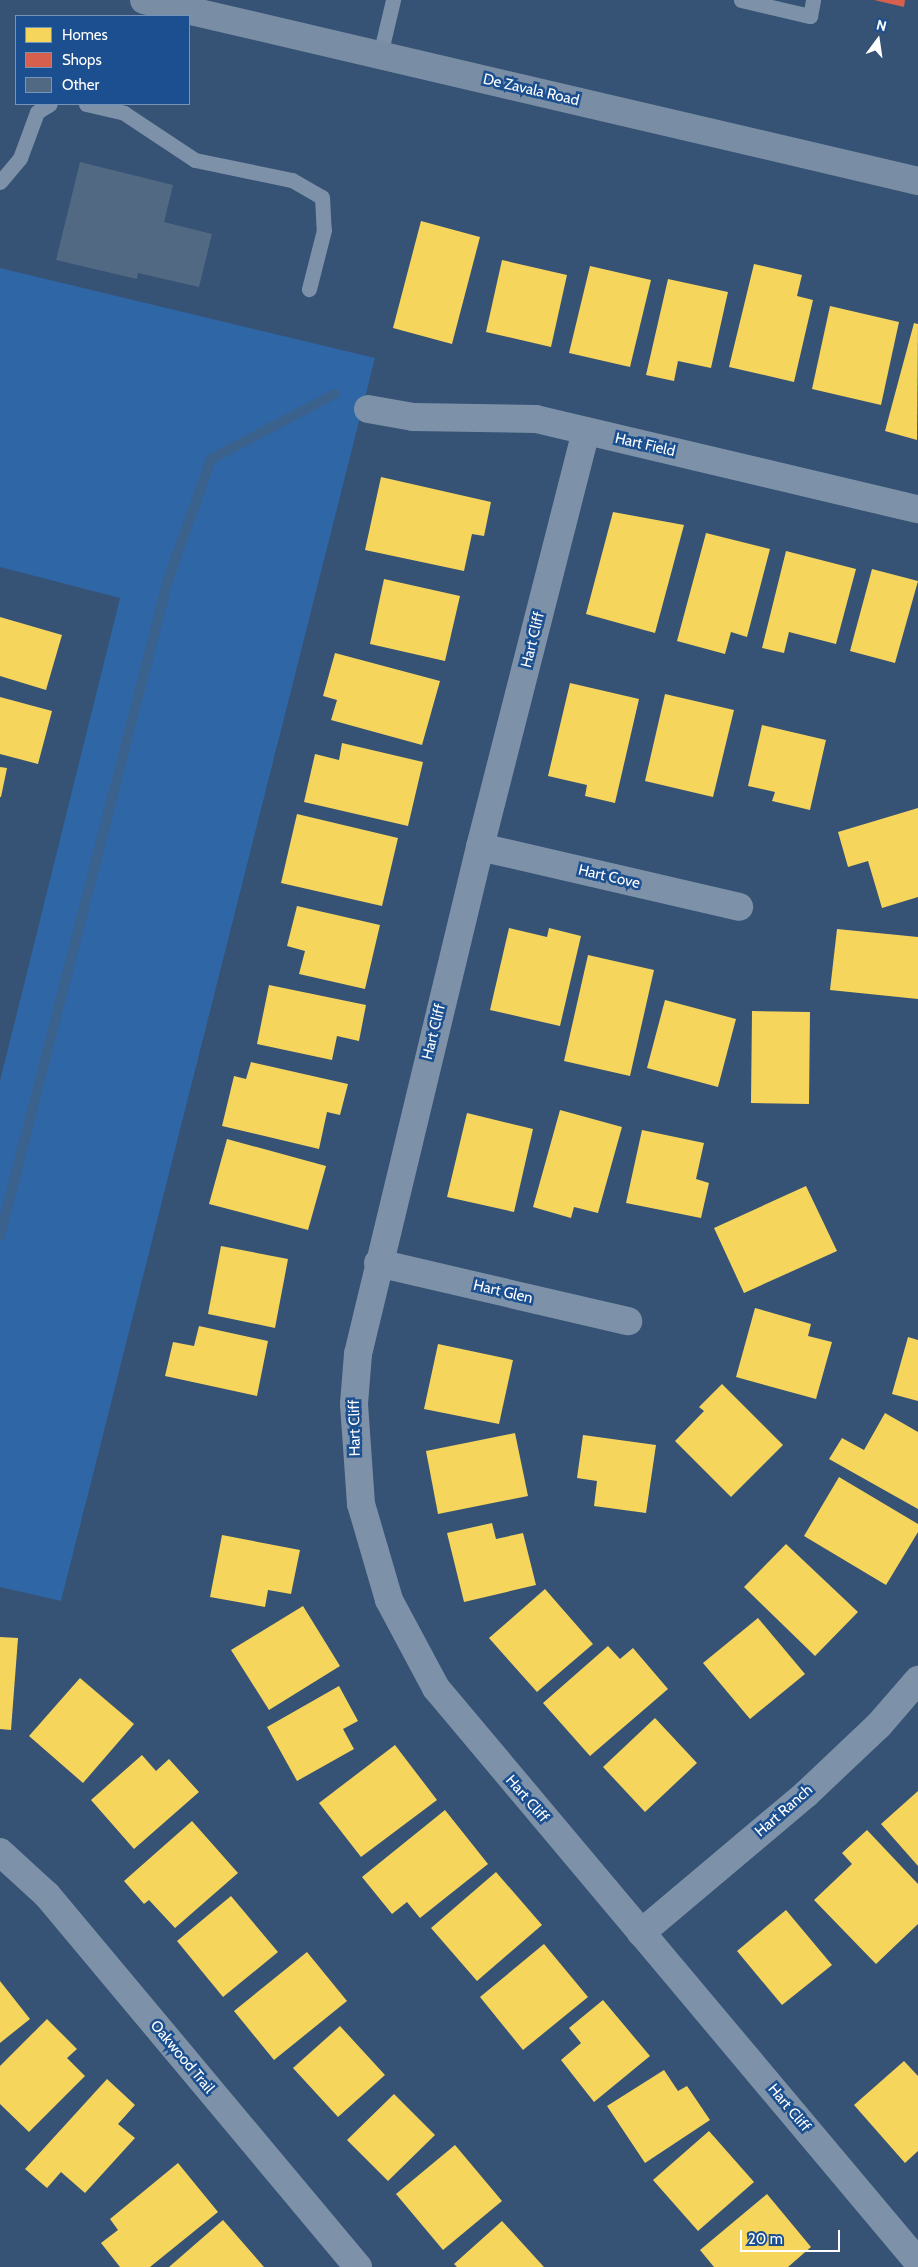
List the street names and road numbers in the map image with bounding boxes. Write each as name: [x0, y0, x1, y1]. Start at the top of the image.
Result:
street label: De Zavala Road: [481, 70, 581, 110]
street label: Hart Field: [613, 429, 677, 461]
street label: Hart Cliff: [517, 610, 549, 670]
street label: Hart Cove: [576, 861, 642, 893]
street label: Hart Cliff: [418, 1002, 450, 1062]
street label: Hart Glen: [472, 1276, 534, 1308]
street label: Hart Cliff: [346, 1399, 364, 1457]
street label: Hart Cliff: [502, 1772, 552, 1826]
street label: Hart Ranch: [752, 1781, 816, 1841]
street label: Oakwood Trail: [146, 2017, 218, 2097]
street label: Hart Cliff: [764, 2080, 814, 2136]

